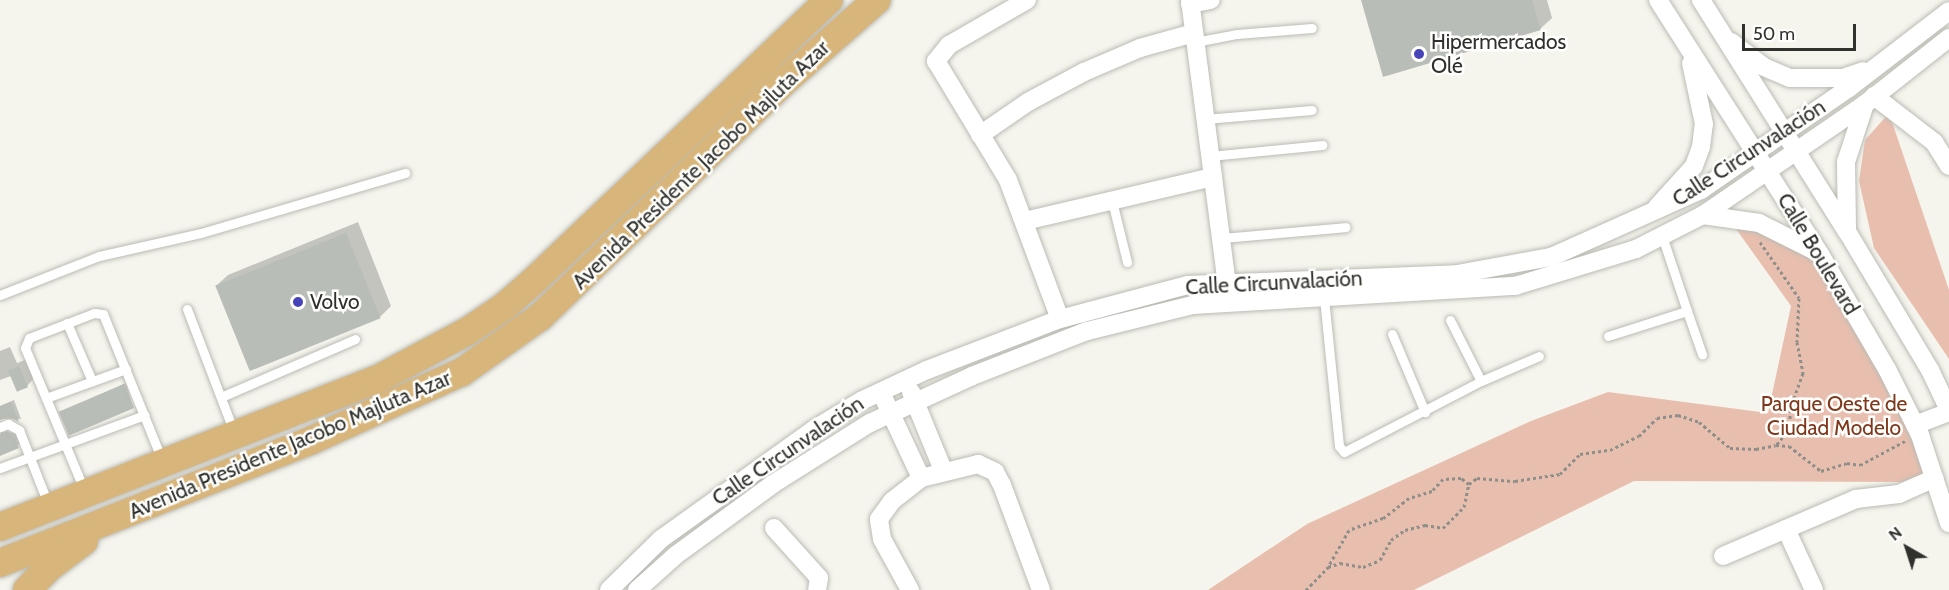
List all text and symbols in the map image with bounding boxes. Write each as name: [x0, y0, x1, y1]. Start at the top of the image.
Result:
scale bar: [1745, 12, 1859, 50]
text: 50 m: [1753, 23, 1795, 45]
place label: Hipermercados Olé: [1431, 29, 1566, 79]
street label: Avenida Presidente Jacobo Majluta Azar: [567, 35, 835, 295]
marker: Hipermercados Olé: [1412, 47, 1426, 61]
street label: Calle Circunvalación: [1668, 94, 1830, 212]
street label: Calle Boulevard: [1772, 189, 1864, 319]
street label: Calle Circunvalación: [1185, 266, 1363, 300]
place label: Volvo: [310, 289, 360, 315]
marker: Volvo: [291, 295, 305, 309]
street label: Avenida Presidente Jacobo Majluta Azar: [125, 366, 455, 524]
street label: Calle Circunvalación: [707, 391, 869, 511]
park label: Parque Oeste de Ciudad Modelo: [1761, 391, 1907, 441]
north arrow: [1877, 518, 1937, 578]
text: N: [1885, 523, 1906, 545]

